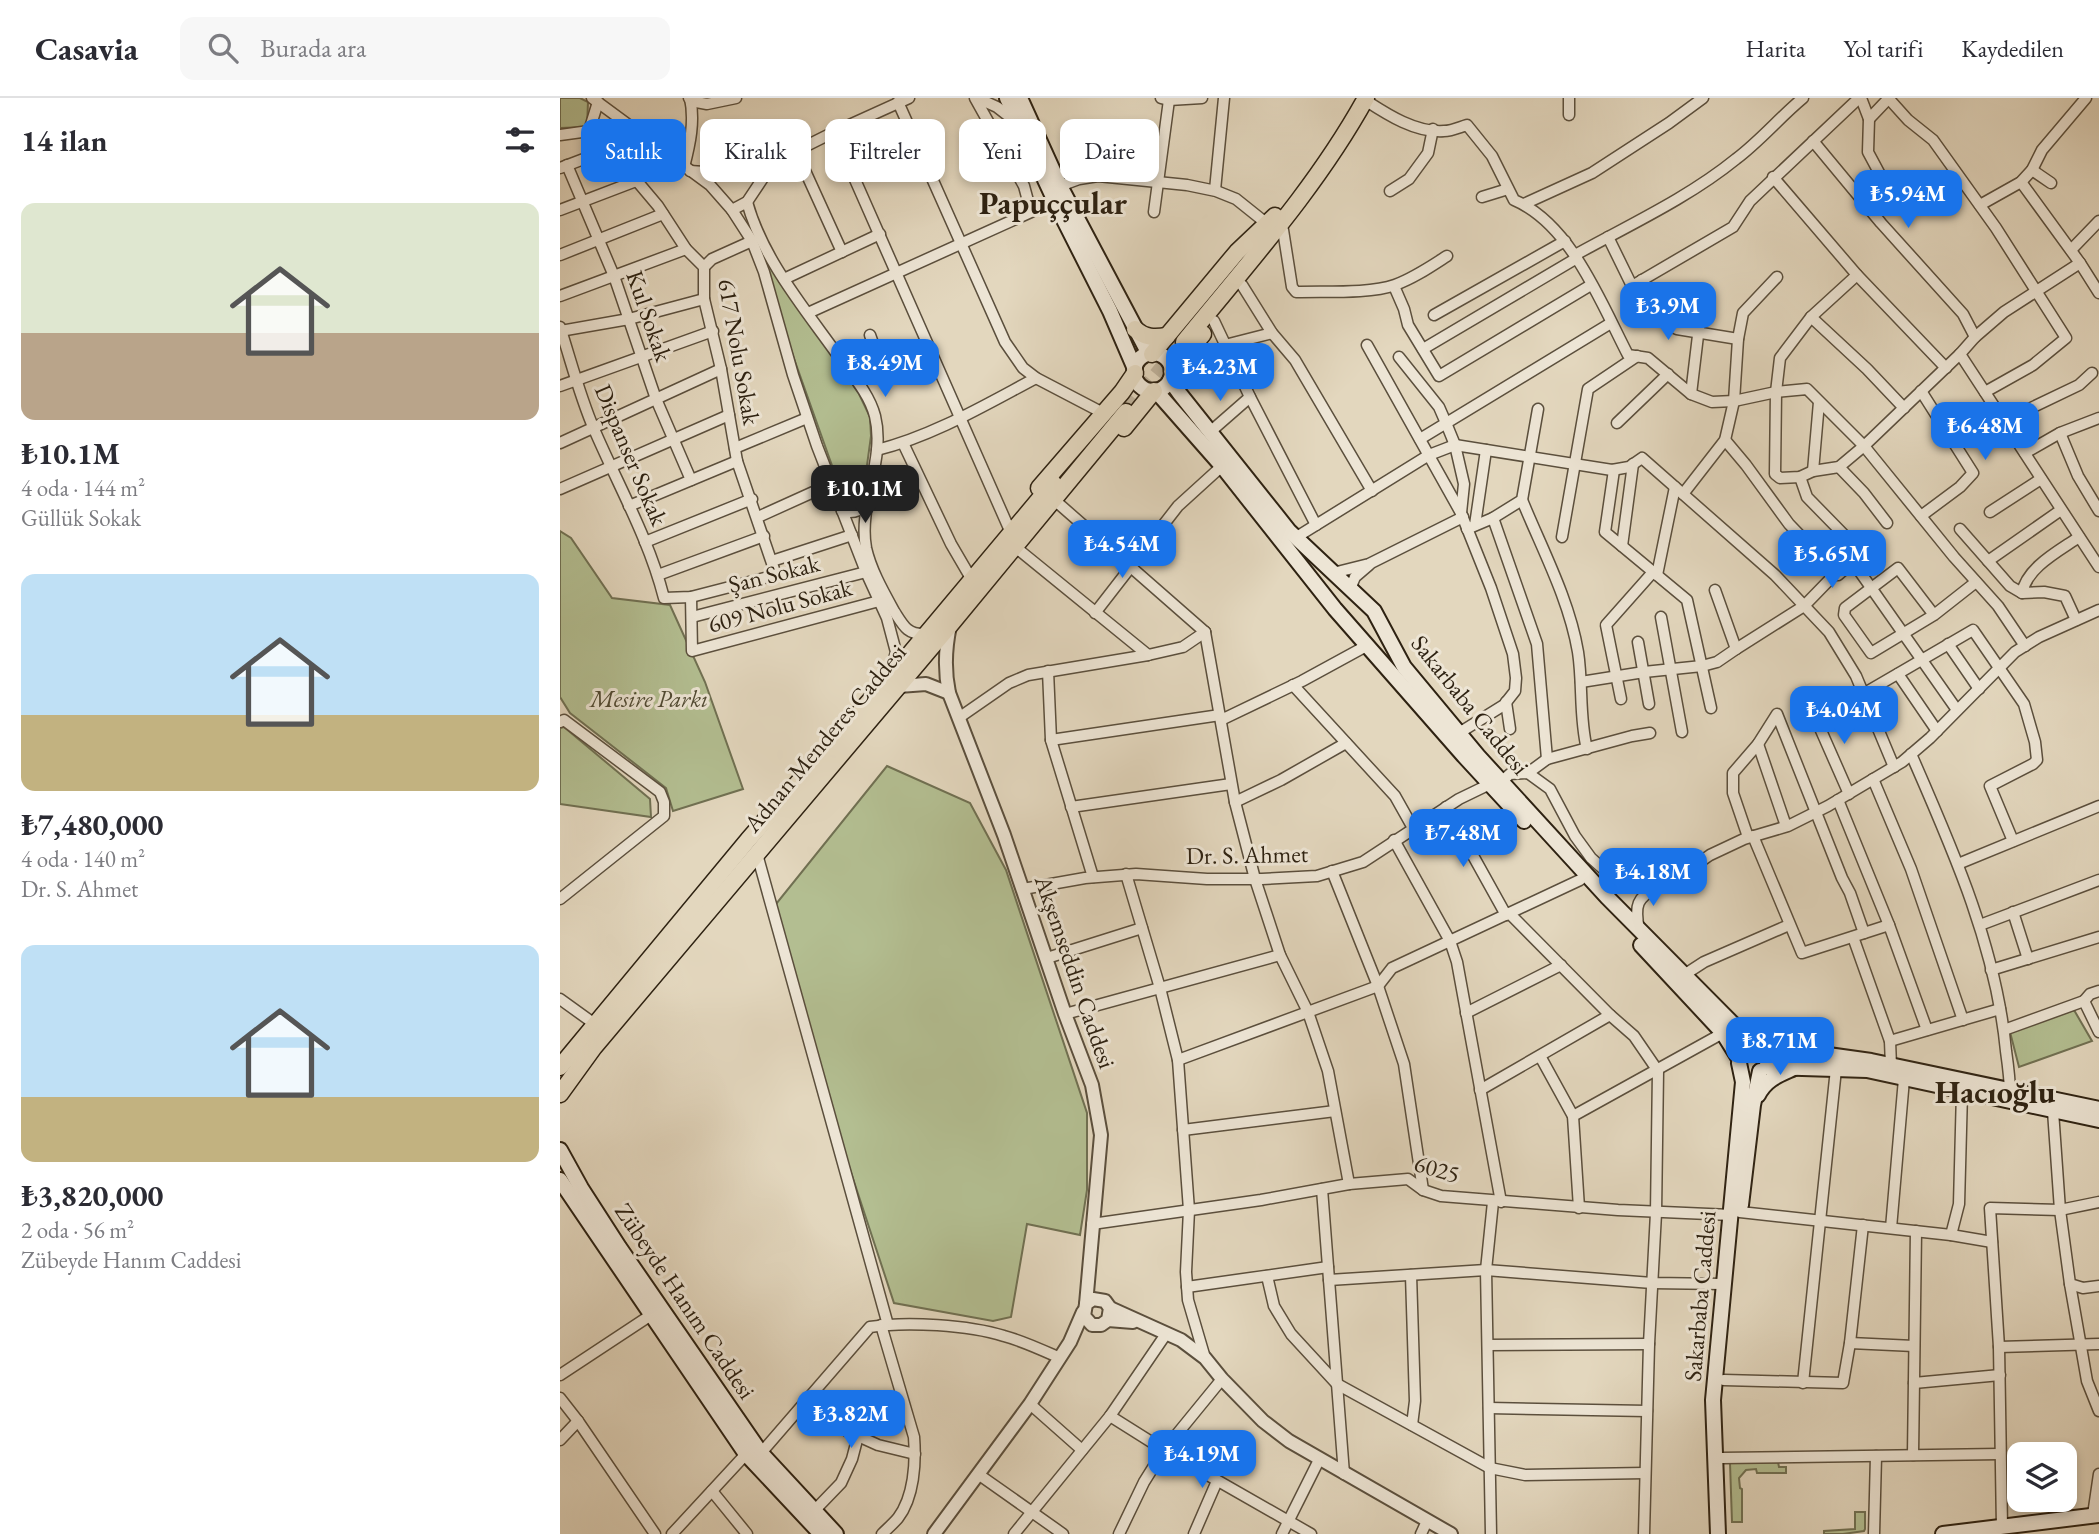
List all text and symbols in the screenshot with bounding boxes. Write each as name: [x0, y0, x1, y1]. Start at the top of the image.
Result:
search box: [180, 17, 670, 80]
text: Casavia: [35, 27, 138, 70]
icon: search: [204, 29, 242, 67]
text: Burada ara: [260, 31, 366, 65]
text: Harita: [1746, 33, 1806, 64]
text: Yol tarifi: [1844, 33, 1923, 64]
text: Kaydedilen: [1961, 33, 2064, 64]
chip: Satılık: [581, 119, 686, 182]
chip: Kiralık: [700, 119, 811, 182]
chip: Filtreler: [825, 119, 945, 182]
chip: Yeni: [959, 119, 1046, 182]
chip: Daire: [1060, 119, 1159, 182]
text: 14 ilan: [21, 121, 107, 160]
icon: filters: [501, 121, 539, 159]
pin: ₺5.94M: [1851, 170, 1965, 230]
text: ₺5.94M: [1870, 178, 1946, 208]
district label: Papuççular: [979, 182, 1128, 224]
icon: home: [217, 248, 343, 374]
street label: Kul Sokak: [619, 266, 680, 366]
street label: 617 Nolu Sokak: [711, 276, 768, 428]
pin: ₺3.9M: [1619, 282, 1717, 342]
text: ₺3.9M: [1636, 290, 1700, 320]
pin: ₺8.49M: [828, 340, 942, 399]
pin: ₺4.23M: [1163, 344, 1277, 403]
text: ₺8.49M: [847, 347, 923, 377]
text: ₺4.23M: [1182, 351, 1258, 381]
street label: Dispanser Sokak: [588, 379, 675, 531]
pin: ₺6.48M: [1928, 402, 2042, 462]
text: ₺6.48M: [1947, 410, 2023, 440]
text: ₺10.1M: [21, 434, 120, 473]
pin: ₺10.1M: [808, 466, 922, 525]
text: 4 oda · 144 m²: [21, 473, 145, 503]
text: ₺10.1M: [827, 473, 903, 503]
text: Güllük Sokak: [21, 503, 141, 533]
pin: ₺4.54M: [1065, 520, 1179, 580]
text: ₺4.54M: [1084, 528, 1160, 558]
pin: ₺5.65M: [1775, 531, 1889, 590]
text: ₺5.65M: [1794, 538, 1870, 568]
street label: Şan Sokak: [725, 547, 823, 600]
street label: 609 Nolu Sokak: [704, 571, 856, 640]
icon: home: [217, 619, 343, 745]
street label: Sakarbaba Caddesi: [1404, 628, 1536, 781]
street label: Adnan Menderes Caddesi: [736, 637, 913, 839]
park label: Mesire Parkı: [588, 683, 708, 714]
pin: ₺4.04M: [1787, 686, 1901, 746]
text: ₺4.04M: [1806, 694, 1882, 724]
text: ₺7,480,000: [21, 805, 163, 844]
pin: ₺7.48M: [1406, 810, 1520, 869]
text: ₺7.48M: [1425, 817, 1501, 847]
street label: Dr. S. Ahmet: [1186, 838, 1309, 871]
text: 4 oda · 140 m²: [21, 844, 145, 874]
pin: ₺4.18M: [1596, 848, 1710, 908]
text: ₺4.18M: [1615, 856, 1691, 886]
street label: Akşemseddin Caddesi: [1028, 870, 1123, 1073]
text: Dr. S. Ahmet: [21, 874, 138, 904]
icon: home: [217, 990, 343, 1116]
pin: ₺8.71M: [1723, 1018, 1837, 1077]
text: ₺8.71M: [1742, 1025, 1818, 1055]
district label: Hacıoğlu: [1935, 1071, 2056, 1113]
street label: 6025: [1411, 1147, 1464, 1190]
text: ₺3,820,000: [21, 1176, 163, 1215]
street label: Zübeyde Hanım Caddesi: [608, 1197, 763, 1405]
street label: Sakarbaba Caddesi: [1677, 1209, 1722, 1383]
text: 2 oda · 56 m²: [21, 1215, 134, 1245]
text: Zübeyde Hanım Caddesi: [21, 1245, 241, 1275]
pin: ₺3.82M: [794, 1390, 908, 1450]
text: ₺3.82M: [813, 1398, 889, 1428]
pin: ₺4.19M: [1145, 1430, 1259, 1490]
text: ₺4.19M: [1164, 1438, 1240, 1468]
map controls: [2007, 1442, 2077, 1512]
button: layers: [2007, 1442, 2077, 1512]

